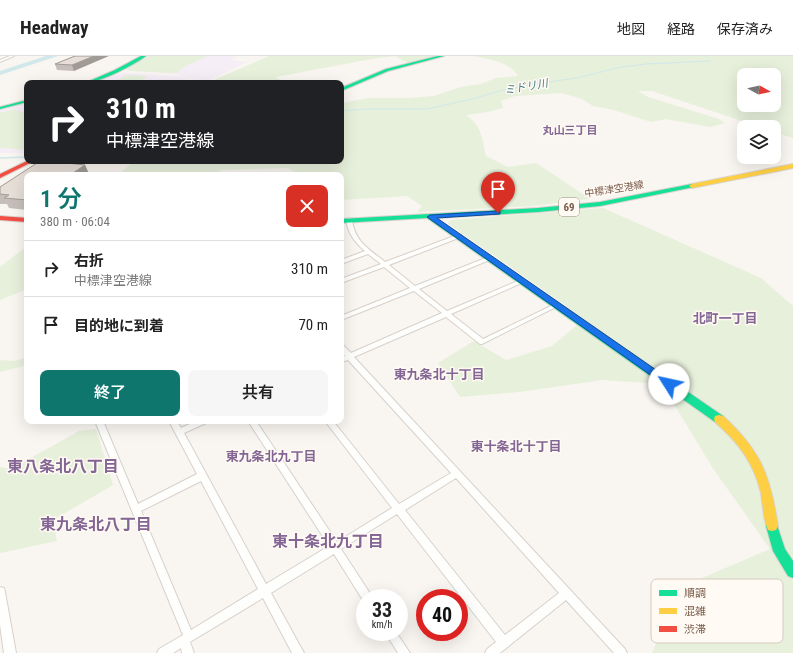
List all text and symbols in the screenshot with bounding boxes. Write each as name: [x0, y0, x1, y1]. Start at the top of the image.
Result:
text: Headway: [20, 16, 88, 39]
text: 地図: [617, 21, 645, 37]
text: 経路: [667, 21, 695, 37]
text: 保存済み: [717, 21, 773, 37]
north arrow: [737, 68, 781, 112]
map controls: [737, 68, 781, 164]
water label: ミドリ川: [503, 77, 550, 97]
text: 310 m: [106, 92, 176, 125]
icon: right: [40, 96, 92, 148]
button: layers: [737, 120, 781, 164]
district label: 丸山三丁目: [543, 124, 598, 137]
text: 中標津空港線: [106, 130, 214, 151]
pin: [481, 172, 515, 213]
icon: arrive: [487, 178, 509, 200]
street label: 中標津空港線: [584, 179, 644, 199]
text: 1 分: [40, 185, 82, 213]
button: close: [286, 185, 328, 227]
road number: 69: [559, 198, 579, 216]
text: 380 m · 06:04: [40, 214, 110, 229]
text: 右折: [74, 252, 104, 270]
icon: right: [40, 258, 62, 280]
text: 310 m: [291, 260, 328, 278]
text: 中標津空港線: [74, 273, 152, 288]
district label: 北町一丁目: [692, 311, 758, 326]
icon: arrive: [40, 314, 62, 336]
text: 70 m: [298, 316, 328, 334]
text: 目的地に到着: [74, 317, 164, 335]
position arrow: [648, 363, 690, 405]
district label: 東九条北十丁目: [393, 367, 485, 382]
button: 終了: [40, 370, 180, 416]
button: 共有: [188, 370, 328, 416]
district label: 東十条北十丁目: [470, 439, 562, 454]
district label: 東九条北九丁目: [225, 449, 317, 464]
district label: 東八条北八丁目: [7, 457, 119, 476]
district label: 東九条北八丁目: [40, 515, 152, 534]
district label: 東十条北九丁目: [272, 532, 384, 551]
legend: [651, 579, 783, 643]
text: 順調: [684, 587, 706, 600]
speed limit sign: 40: [416, 589, 468, 641]
text: 33: [372, 598, 392, 622]
text: 混雑: [684, 605, 706, 618]
text: km/h: [372, 619, 392, 630]
text: 渋滞: [684, 623, 706, 636]

